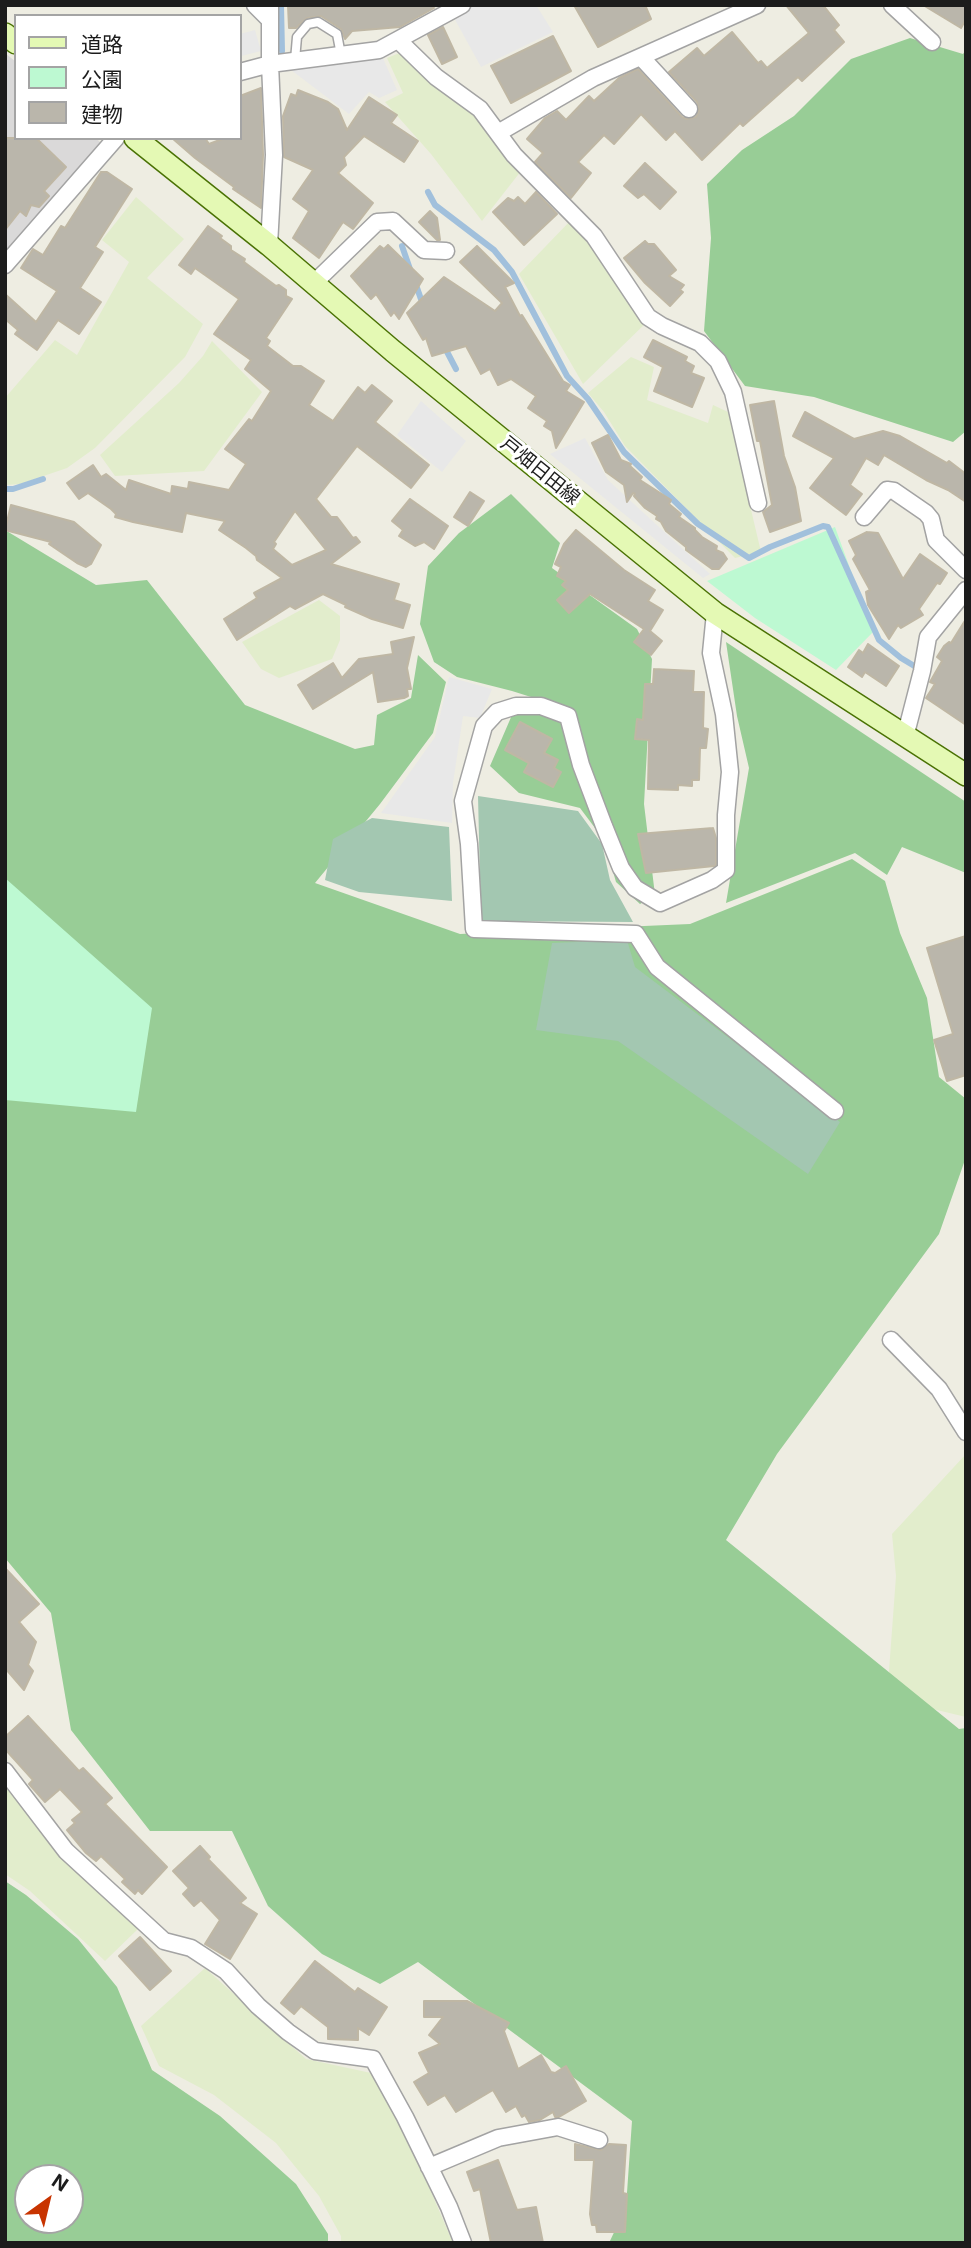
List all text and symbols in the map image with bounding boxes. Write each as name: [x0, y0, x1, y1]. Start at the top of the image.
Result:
legend: [14, 14, 242, 140]
text: 道路: [81, 32, 123, 57]
text: 公園: [81, 67, 123, 92]
text: 建物: [81, 102, 123, 127]
street label: 戸畑日田線: [496, 432, 584, 510]
north arrow: [14, 2164, 84, 2234]
text: N: [47, 2169, 72, 2196]

